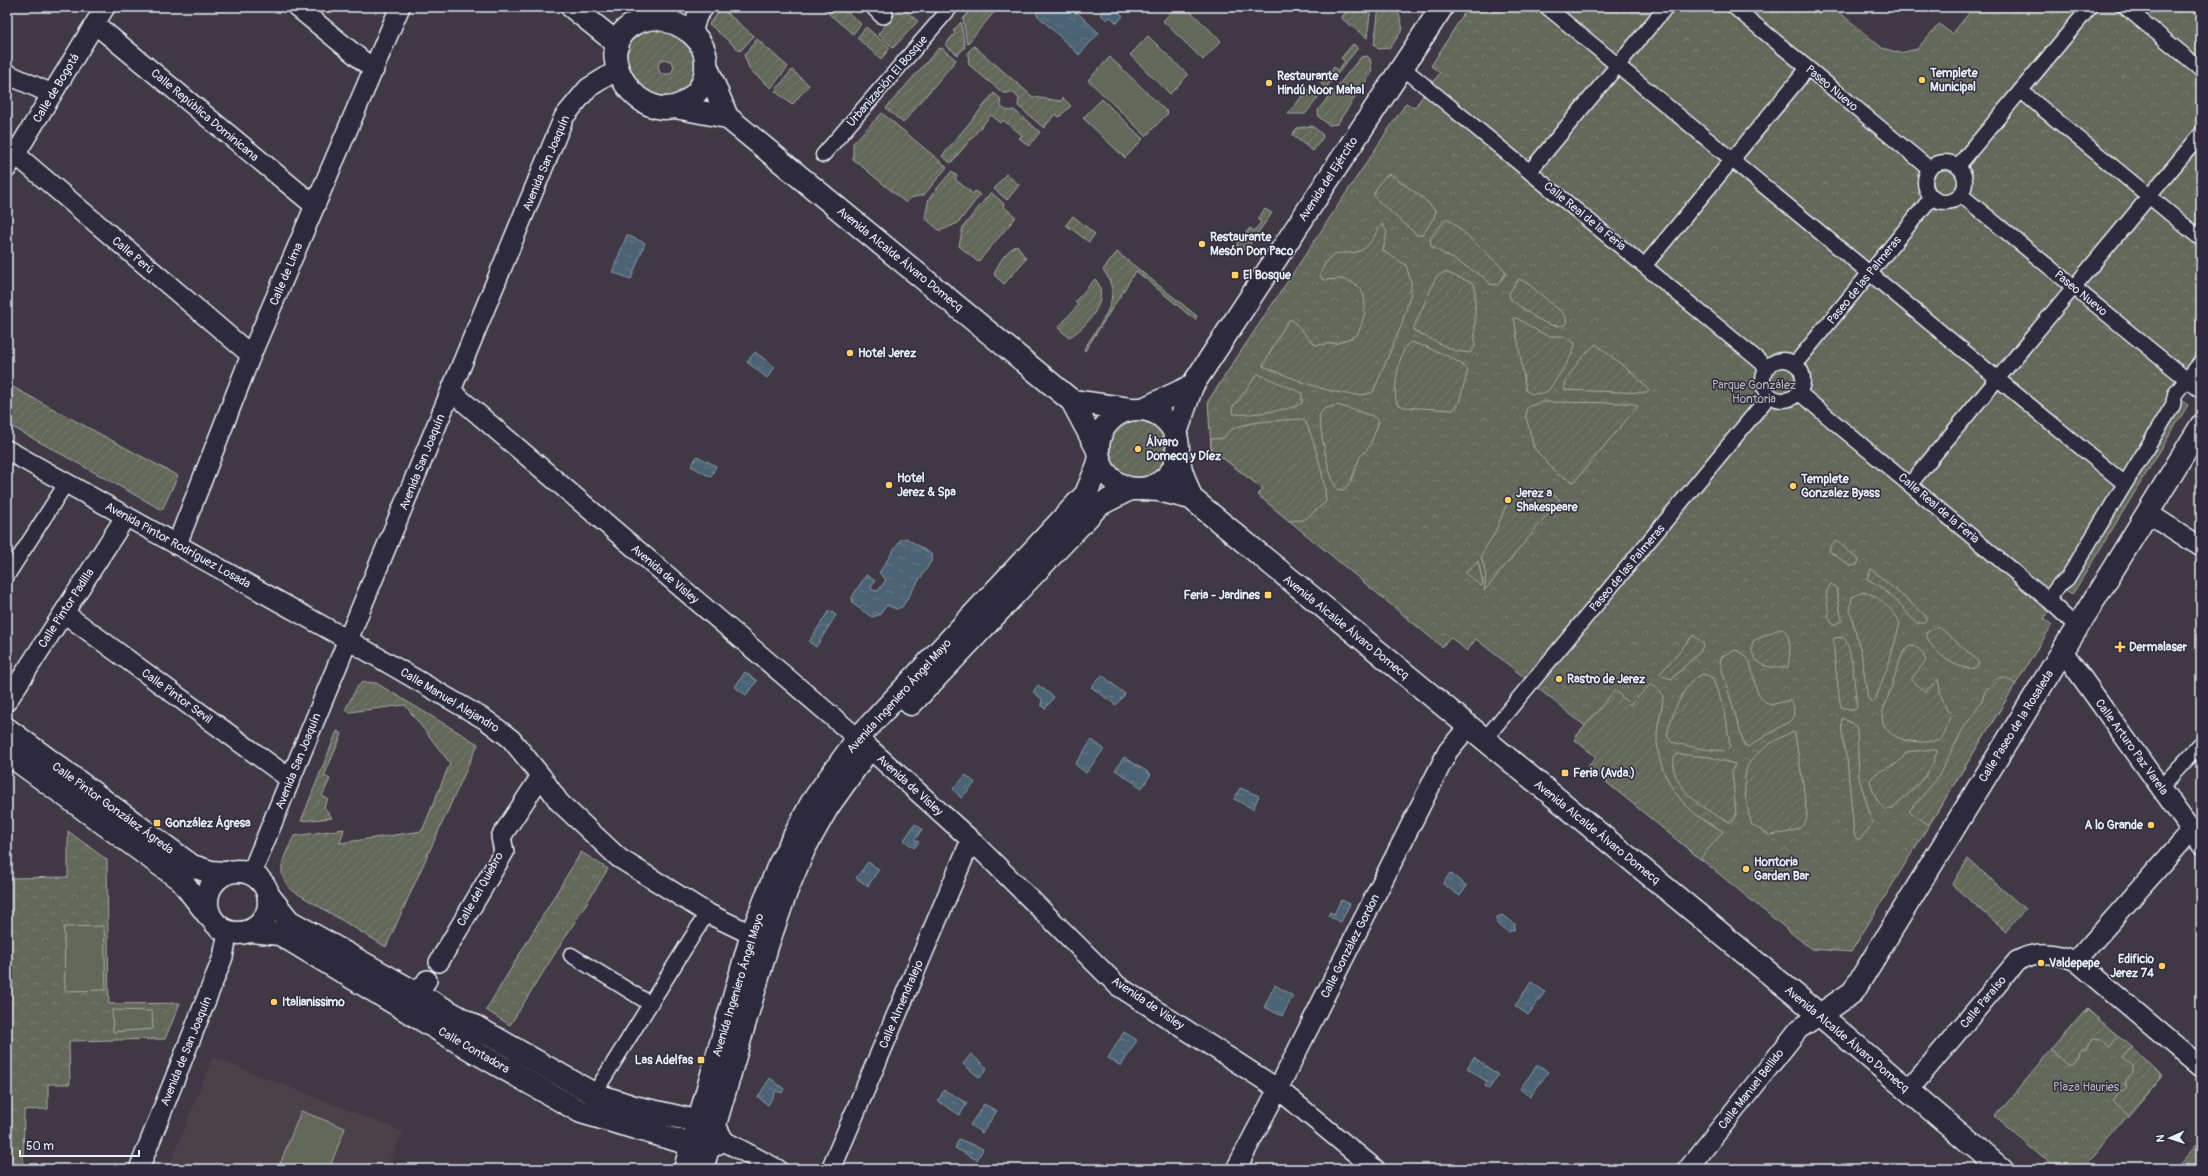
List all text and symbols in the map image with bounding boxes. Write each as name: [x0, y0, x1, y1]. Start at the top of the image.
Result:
street label: Urbanización El Bosque: [844, 33, 931, 130]
street label: Calle de Bogotá: [30, 51, 83, 126]
street label: Paseo Nuevo: [1802, 62, 1861, 115]
street label: Calle República Dominicana: [148, 66, 262, 165]
place label: Templete Municipal: [1929, 66, 1979, 95]
place label: Restaurante Hindú Noor Mahal: [1277, 69, 1364, 98]
marker: Templete Municipal: [1917, 75, 1927, 85]
marker: Restaurante Hindú Noor Mahal: [1264, 78, 1274, 88]
street label: Avenida San Joaquín: [520, 113, 573, 213]
street label: Avenida del Ejército: [1296, 134, 1362, 224]
street label: Calle Real de la Feria: [1541, 179, 1629, 254]
street label: Avenida Alcalde Álvaro Domecq: [834, 203, 967, 315]
place label: Restaurante Mesón Don Paco: [1210, 230, 1294, 259]
street label: Calle Perú: [109, 233, 157, 277]
street label: Paseo de las Palmeras: [1824, 233, 1905, 328]
marker: Restaurante Mesón Don Paco: [1197, 239, 1207, 249]
street label: Calle de Lima: [267, 240, 307, 308]
street label: Paseo Nuevo: [2051, 267, 2111, 320]
place label: El Bosque: [1243, 268, 1292, 283]
marker: El Bosque: [1230, 270, 1240, 280]
place label: Hotel Jerez: [858, 346, 917, 361]
marker: Hotel Jerez: [845, 348, 855, 358]
park label: Parque González Hontoria: [1712, 378, 1796, 407]
street label: Avenida San Joaquín: [396, 412, 449, 512]
place label: Álvaro Domecq y Díez: [1146, 434, 1222, 464]
marker: Álvaro Domecq y Díez: [1133, 444, 1143, 454]
street label: Calle Real de la Feria: [1895, 470, 1983, 547]
place label: Hotel Jerez & Spa: [897, 471, 956, 500]
place label: Templete Gonzalez Byass: [1800, 472, 1880, 501]
marker: Hotel Jerez & Spa: [884, 480, 894, 490]
marker: Templete Gonzalez Byass: [1788, 481, 1798, 491]
place label: Jerez a Shakespeare: [1516, 486, 1579, 515]
marker: Jerez a Shakespeare: [1503, 495, 1513, 505]
street label: Avenida Pintor Rodríguez Losada: [102, 499, 253, 592]
street label: Paseo de las Palmeras: [1586, 521, 1669, 615]
street label: Avenida de Visley: [628, 542, 702, 607]
street label: Calle Pintor Padilla: [35, 565, 98, 651]
street label: Avenida Alcalde Álvaro Domecq: [1280, 571, 1413, 683]
place label: Feria - Jardines: [1184, 588, 1261, 603]
marker: Feria - Jardines: [1263, 590, 1273, 600]
street label: Avenida Ingeniero Ángel Mayo: [843, 635, 955, 757]
place label: Dermalaser: [2129, 640, 2188, 655]
marker: Dermalaser: [2114, 641, 2126, 653]
street label: Calle Manuel Alejandro: [397, 665, 503, 736]
street label: Calle Pintor Sevil: [138, 666, 215, 727]
street label: Calle Paseo de la Rosaleda: [1976, 667, 2057, 785]
place label: Rastro de Jerez: [1567, 672, 1646, 687]
marker: Rastro de Jerez: [1554, 674, 1564, 684]
street label: Calle Arturo Paz Varela: [2092, 696, 2172, 799]
street label: Avenida San Joaquín: [272, 711, 325, 811]
street label: Avenida de Visley: [873, 752, 946, 819]
street label: Calle Pintor González Ágreda: [49, 758, 177, 858]
place label: Feria (Avda.): [1573, 766, 1635, 781]
marker: Feria (Avda.): [1560, 768, 1570, 778]
street label: Avenida Alcalde Álvaro Domecq: [1531, 776, 1664, 888]
place label: González Ágresa: [165, 815, 251, 831]
marker: González Ágresa: [152, 818, 162, 828]
place label: A lo Grande: [2085, 818, 2144, 833]
marker: A lo Grande: [2146, 820, 2156, 830]
street label: Calle del Quiebro: [454, 849, 507, 929]
place label: Hontoria Garden Bar: [1754, 855, 1810, 884]
marker: Hontoria Garden Bar: [1741, 864, 1751, 874]
street label: Calle González Gordon: [1318, 891, 1383, 1001]
street label: Avenida Ingeniero Ángel Mayo: [709, 911, 768, 1059]
place label: Edificio Jerez 74: [2110, 952, 2155, 981]
place label: Valdepepe: [2049, 956, 2101, 971]
street label: Calle Almendralejo: [876, 957, 927, 1051]
marker: Valdepepe: [2036, 958, 2046, 968]
marker: Edificio Jerez 74: [2157, 961, 2167, 971]
street label: Calle Paraíso: [1957, 973, 2010, 1032]
street label: Avenida de Visley: [1109, 974, 1187, 1033]
street label: Avenida Alcalde Álvaro Domecq: [1781, 982, 1913, 1096]
street label: Avenida de San Joaquín: [158, 994, 215, 1108]
place label: Italianissimo: [282, 995, 345, 1010]
marker: Italianissimo: [269, 997, 279, 1007]
street label: Calle Contadora: [435, 1024, 512, 1077]
street label: Calle Manuel Bellido: [1715, 1046, 1788, 1133]
place label: Las Adelfas: [635, 1053, 694, 1068]
marker: Las Adelfas: [696, 1055, 706, 1065]
park label: Plaza Hauries: [2053, 1080, 2120, 1095]
north arrow: [2150, 1118, 2190, 1158]
scale bar: [20, 1132, 139, 1158]
text: N: [2154, 1134, 2167, 1143]
text: 50 m: [26, 1139, 54, 1154]

